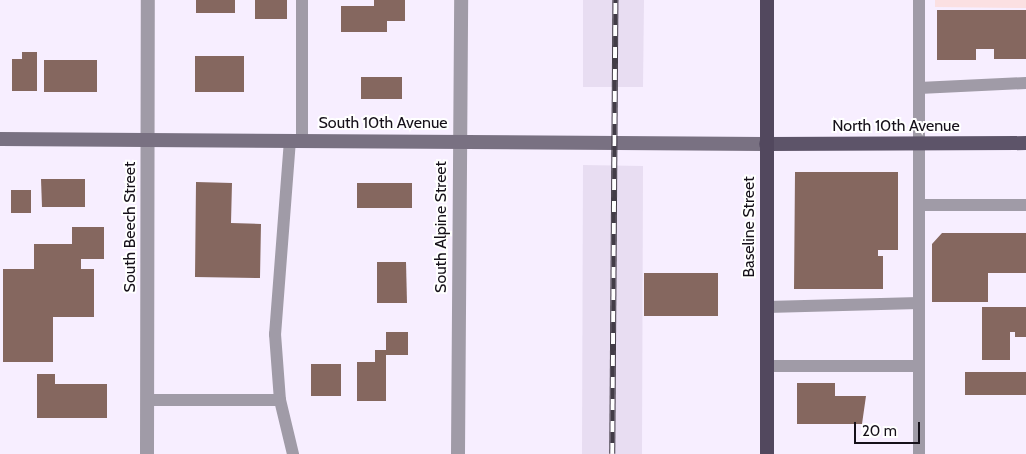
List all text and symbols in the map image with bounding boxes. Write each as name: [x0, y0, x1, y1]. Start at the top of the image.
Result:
street label: South 10th Avenue: [319, 113, 447, 133]
street label: North 10th Avenue: [832, 116, 960, 136]
street label: South Alpine Street: [431, 161, 451, 293]
street label: South Beech Street: [120, 162, 140, 292]
street label: Baseline Street: [739, 176, 759, 278]
scale bar: [856, 412, 922, 444]
text: 20 m: [862, 422, 897, 440]

